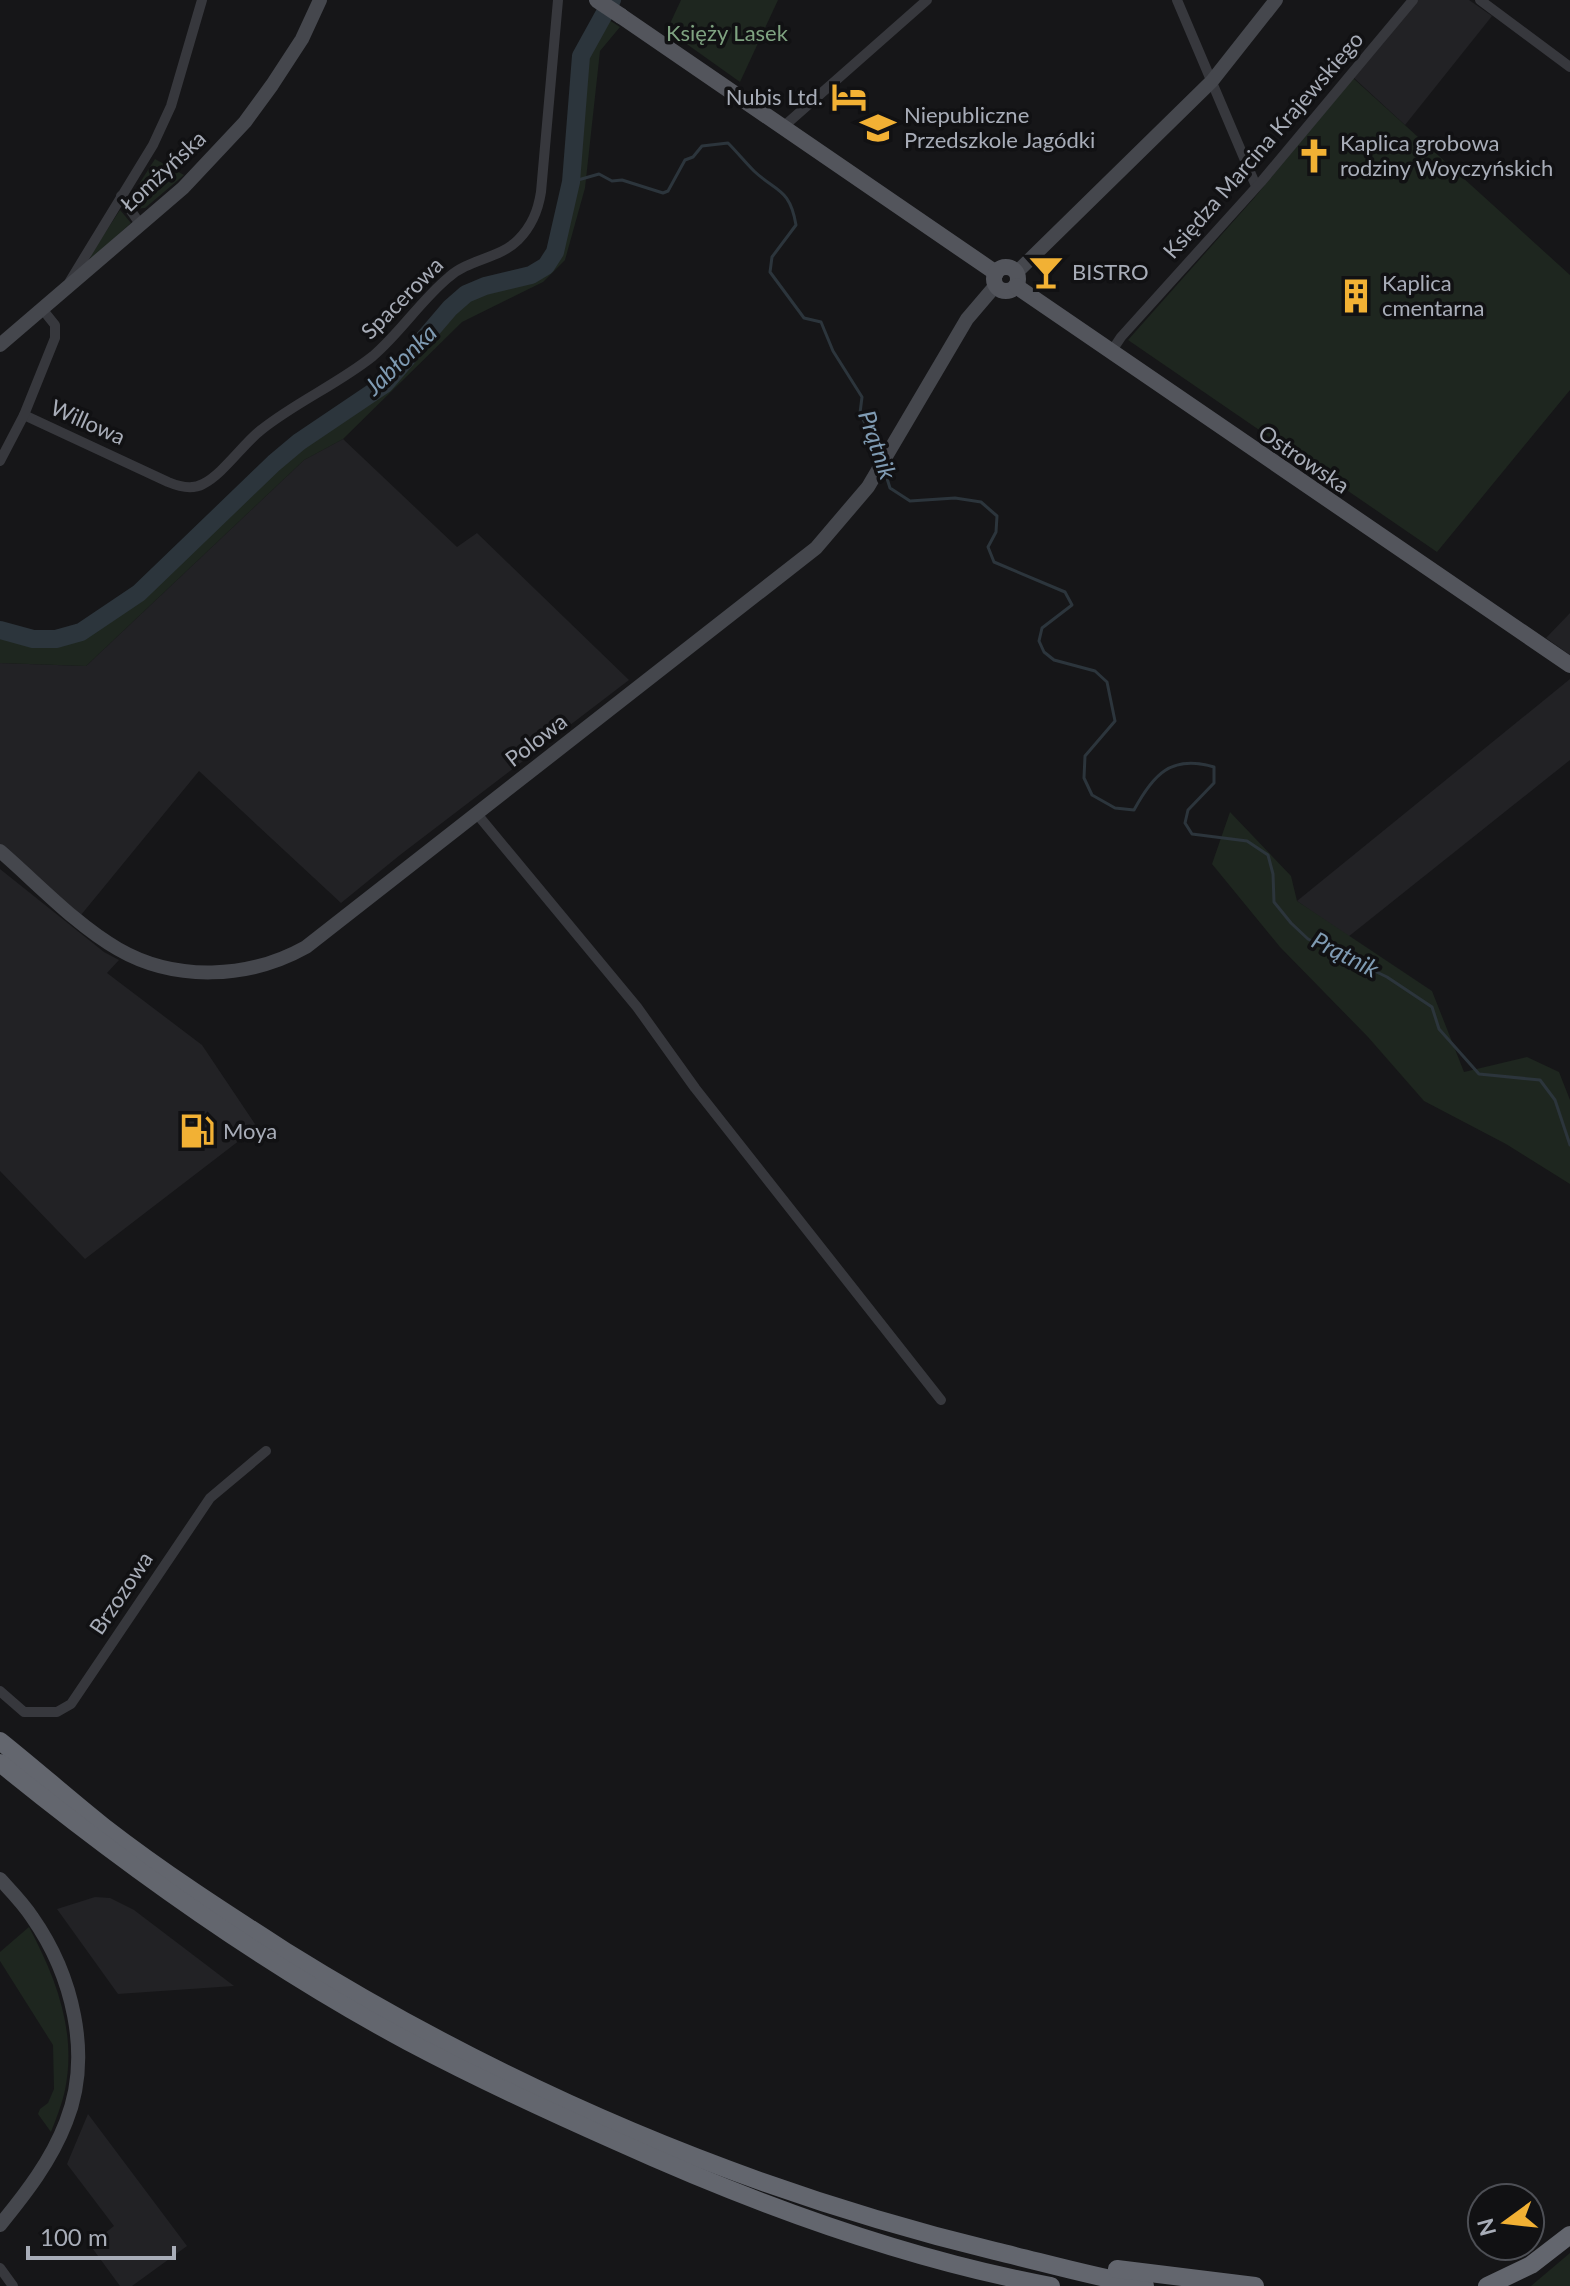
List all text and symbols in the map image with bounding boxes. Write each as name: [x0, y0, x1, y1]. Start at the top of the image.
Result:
park label: Księży Lasek: [666, 19, 789, 46]
street label: Księdza Marcina Krajewskiego: [1157, 26, 1368, 264]
hotel icon: Nubis Ltd.: [830, 78, 868, 116]
place label: Nubis Ltd.: [726, 83, 823, 110]
place label: Niepubliczne Przedszkole Jagódki: [904, 101, 1095, 153]
school or university icon: Niepubliczne Przedszkole Jagódki: [859, 109, 897, 147]
street label: Łomżyńska: [114, 124, 211, 217]
place label: Kaplica grobowa rodziny Woyczyńskich: [1340, 129, 1553, 181]
church icon: Kaplica grobowa rodziny Woyczyńskich: [1295, 137, 1333, 175]
street label: Spacerowa: [355, 251, 448, 344]
bar icon: BISTRO: [1027, 253, 1065, 291]
place label: BISTRO: [1072, 258, 1149, 285]
place label: Kaplica cmentarna: [1382, 269, 1484, 321]
building icon: Kaplica cmentarna: [1337, 277, 1375, 315]
water label: Jabłonka: [357, 317, 442, 401]
street label: Willowa: [47, 393, 130, 450]
water label: Prątnik: [853, 406, 904, 484]
street label: Ostrowska: [1254, 418, 1355, 499]
street label: Polowa: [500, 707, 572, 772]
water label: Prątnik: [1307, 925, 1385, 983]
fuel station icon: Moya: [178, 1112, 216, 1150]
place label: Moya: [223, 1117, 277, 1144]
street label: Brzozowa: [83, 1546, 158, 1639]
north arrow: [1466, 2182, 1546, 2262]
scale bar: [28, 2210, 174, 2260]
text: N: [1471, 2216, 1501, 2239]
text: 100 m: [40, 2222, 108, 2251]

